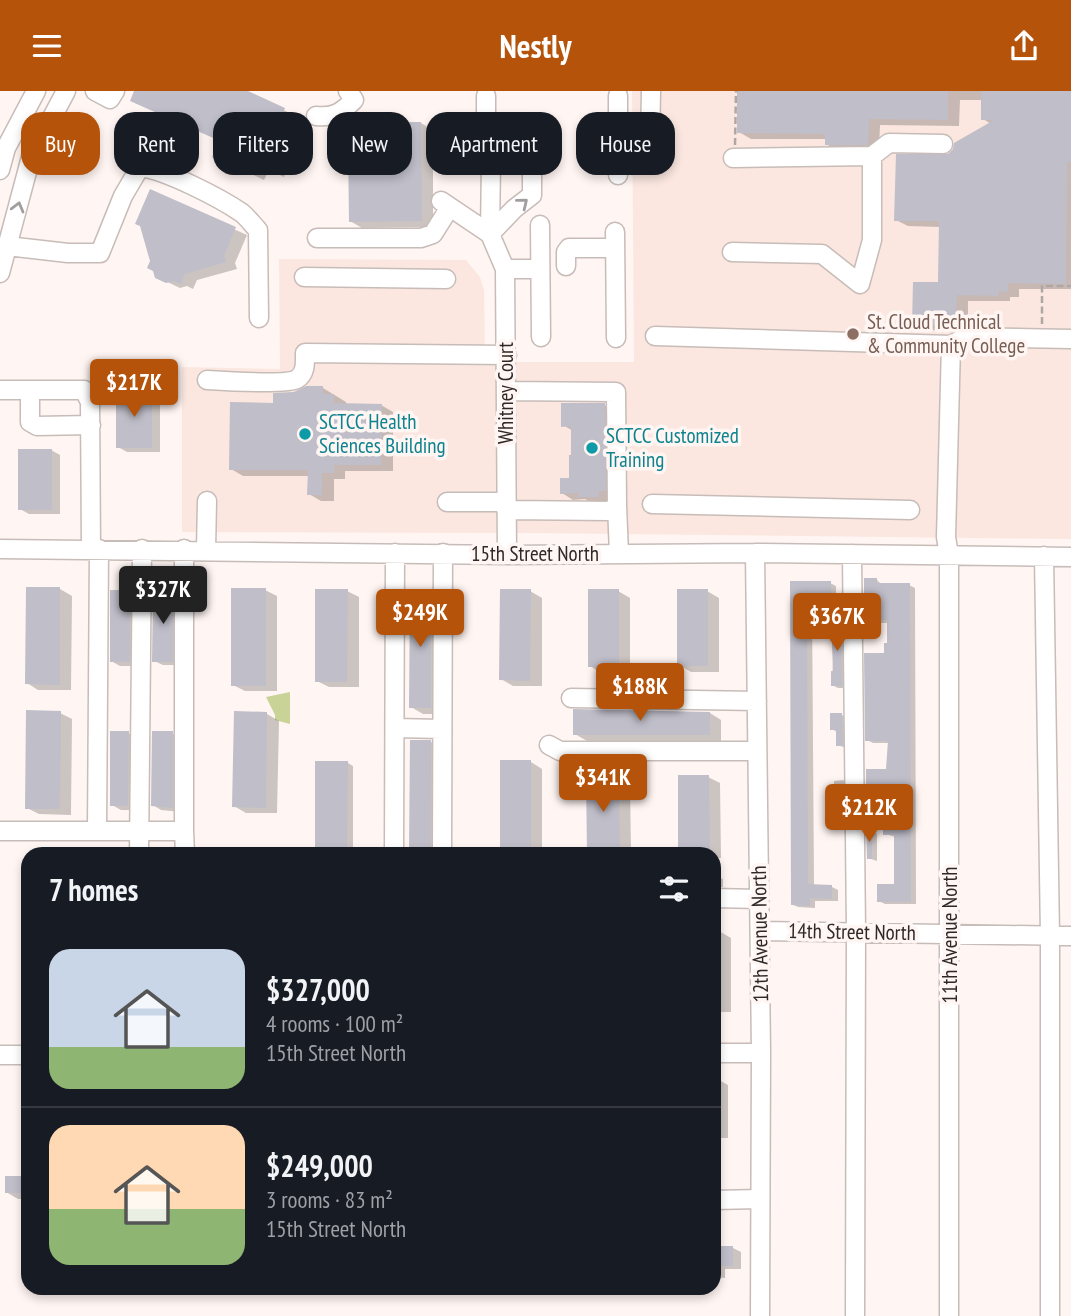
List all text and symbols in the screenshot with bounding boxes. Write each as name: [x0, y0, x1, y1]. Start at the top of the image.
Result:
text: Nestly: [499, 25, 572, 67]
icon: menu: [28, 27, 66, 65]
icon: share: [1005, 27, 1043, 65]
chip: Buy: [21, 112, 100, 175]
chip: Rent: [114, 112, 199, 175]
chip: Filters: [213, 112, 313, 175]
chip: New: [327, 112, 412, 175]
chip: Apartment: [426, 112, 562, 175]
chip: House: [576, 112, 675, 175]
one-way arrow: [515, 198, 527, 211]
one-way arrow: [9, 201, 24, 213]
place label: St. Cloud Technical & Community College: [867, 308, 1025, 359]
marker: St. Cloud Technical & Community College: [845, 326, 861, 342]
street label: Whitney Court: [492, 342, 519, 444]
pin: $217K: [85, 359, 183, 419]
text: $217K: [106, 367, 162, 396]
place label: SCTCC Health Sciences Building: [319, 408, 446, 459]
place label: SCTCC Customized Training: [606, 422, 739, 473]
marker: SCTCC Health Sciences Building: [297, 426, 313, 442]
marker: SCTCC Customized Training: [584, 440, 600, 456]
street label: 15th Street North: [471, 540, 599, 567]
pin: $327K: [114, 567, 212, 626]
text: $327K: [135, 574, 191, 603]
pin: $249K: [371, 589, 469, 649]
pin: $367K: [788, 594, 886, 653]
text: $249K: [392, 597, 448, 626]
text: $367K: [809, 601, 865, 630]
pin: $188K: [591, 663, 689, 723]
text: $188K: [612, 671, 668, 700]
pin: $341K: [554, 755, 652, 814]
text: $341K: [575, 762, 631, 791]
pin: $212K: [820, 785, 918, 844]
text: $212K: [841, 792, 897, 821]
street label: 12th Avenue North: [745, 865, 774, 1003]
street label: 11th Avenue North: [936, 866, 963, 1004]
text: 7 homes: [49, 870, 138, 909]
icon: filters: [655, 870, 693, 908]
street label: 14th Street North: [788, 917, 916, 946]
text: $327,000: [266, 970, 370, 1009]
icon: home: [105, 977, 189, 1061]
text: 4 rooms · 100 m²: [266, 1009, 403, 1038]
text: 15th Street North: [266, 1038, 406, 1067]
text: $249,000: [266, 1146, 373, 1185]
icon: home: [105, 1153, 189, 1237]
text: 3 rooms · 83 m²: [266, 1185, 393, 1214]
text: 15th Street North: [266, 1214, 406, 1243]

